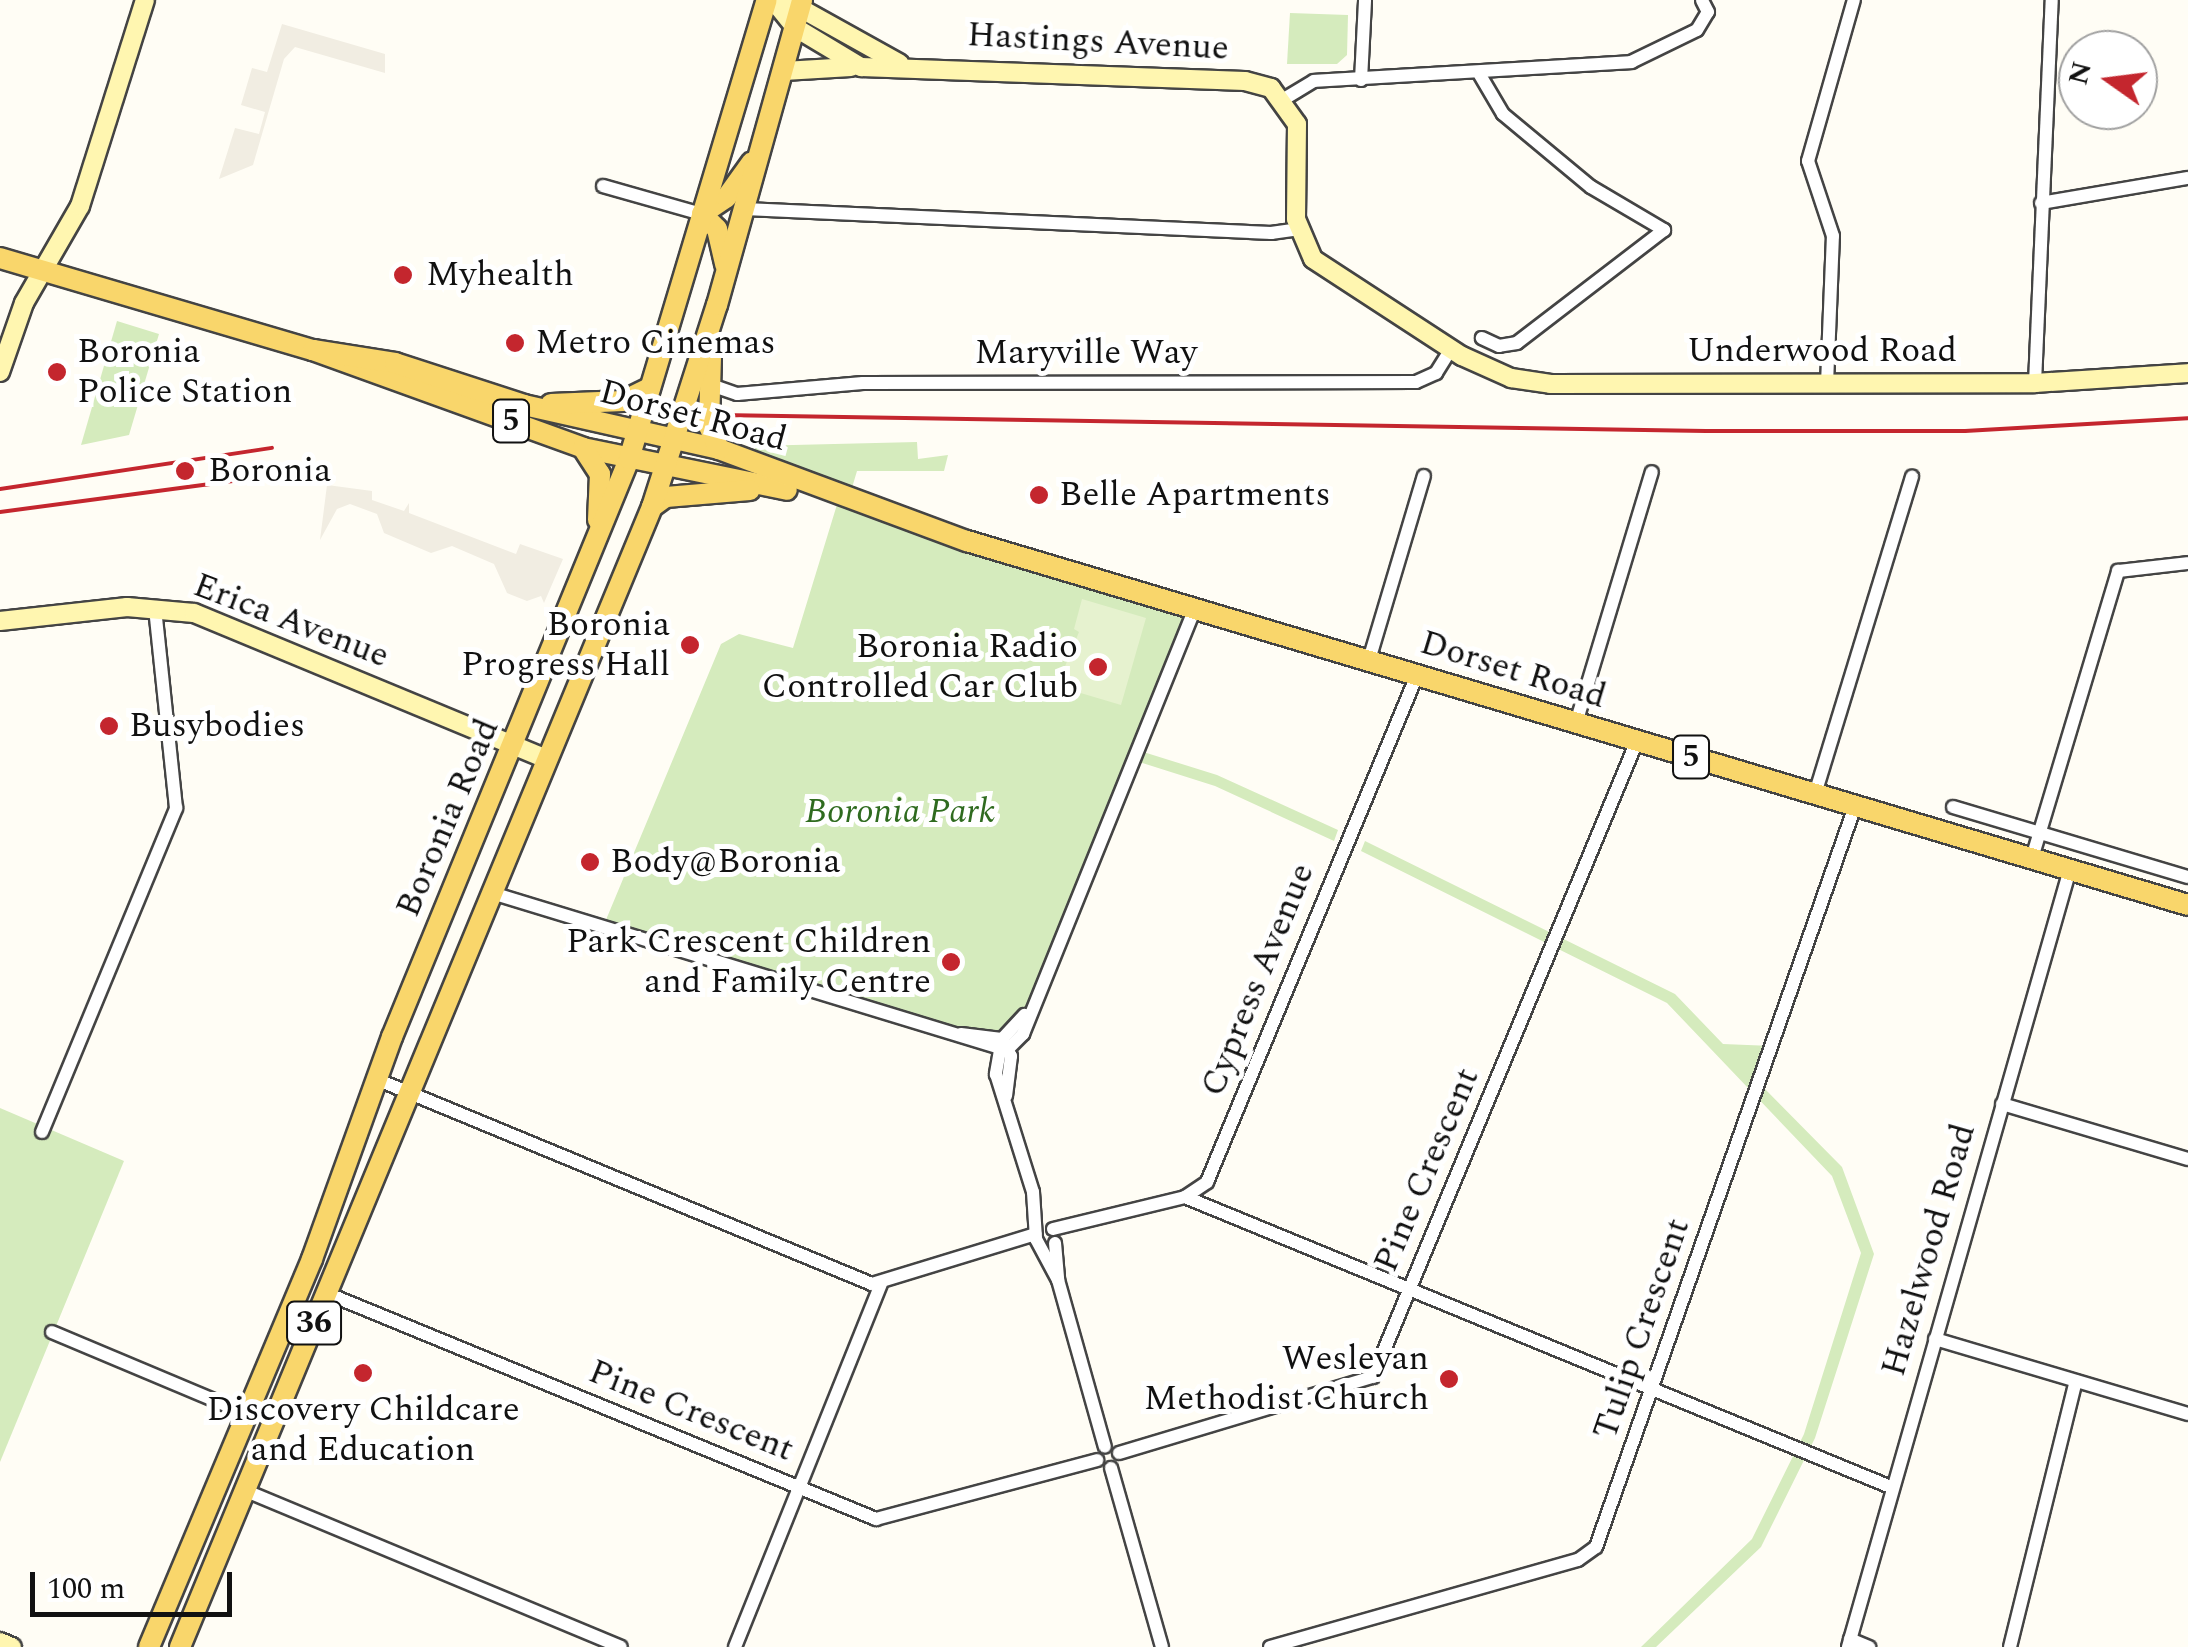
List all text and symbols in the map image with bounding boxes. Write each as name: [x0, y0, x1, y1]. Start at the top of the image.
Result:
street label: Hastings Avenue: [966, 14, 1230, 70]
north arrow: [2058, 30, 2158, 130]
text: N: [2057, 57, 2104, 89]
place label: Myhealth: [426, 254, 574, 296]
marker: Myhealth: [390, 262, 416, 288]
place label: Metro Cinemas: [535, 322, 776, 364]
street label: Underwood Road: [1687, 330, 1957, 372]
place label: Boronia Police Station: [77, 331, 292, 413]
marker: Metro Cinemas: [504, 332, 526, 354]
street label: Maryville Way: [975, 332, 1197, 374]
marker: Boronia Police Station: [46, 361, 68, 383]
street label: Dorset Road: [595, 371, 791, 461]
road number: 5: [491, 394, 531, 448]
place label: Boronia: [208, 450, 331, 492]
marker: Boronia: [172, 458, 198, 484]
place label: Belle Apartments: [1059, 474, 1331, 516]
marker: Belle Apartments: [1028, 484, 1050, 506]
street label: Erica Avenue: [187, 565, 395, 677]
place label: Boronia Progress Hall: [461, 604, 670, 686]
street label: Dorset Road: [1415, 622, 1611, 718]
place label: Boronia Radio Controlled Car Club: [762, 626, 1078, 708]
marker: Boronia Progress Hall: [679, 634, 701, 656]
marker: Boronia Radio Controlled Car Club: [1087, 656, 1109, 678]
place label: Busybodies: [129, 705, 305, 747]
street label: Boronia Road: [387, 713, 509, 923]
marker: Busybodies: [98, 715, 120, 737]
road number: 5: [1671, 730, 1711, 784]
park label: Boronia Park: [805, 791, 995, 833]
place label: Body@Boronia: [610, 841, 841, 883]
marker: Body@Boronia: [579, 851, 601, 873]
street label: Cypress Avenue: [1192, 858, 1324, 1102]
place label: Park Crescent Children and Family Centre: [566, 921, 931, 1003]
marker: Park Crescent Children and Family Centre: [940, 951, 962, 973]
street label: Pine Crescent: [1365, 1062, 1489, 1278]
street label: Hazelwood Road: [1873, 1119, 1985, 1381]
street label: Tulip Crescent: [1585, 1213, 1699, 1445]
road number: 36: [284, 1296, 344, 1350]
place label: Wesleyan Methodist Church: [1144, 1338, 1429, 1420]
street label: Pine Crescent: [582, 1351, 800, 1471]
marker: Discovery Childcare and Education: [352, 1362, 374, 1384]
marker: Wesleyan Methodist Church: [1438, 1368, 1460, 1390]
place label: Discovery Childcare and Education: [206, 1389, 520, 1471]
scale bar: [35, 1552, 238, 1614]
text: 100 m: [47, 1566, 125, 1612]

